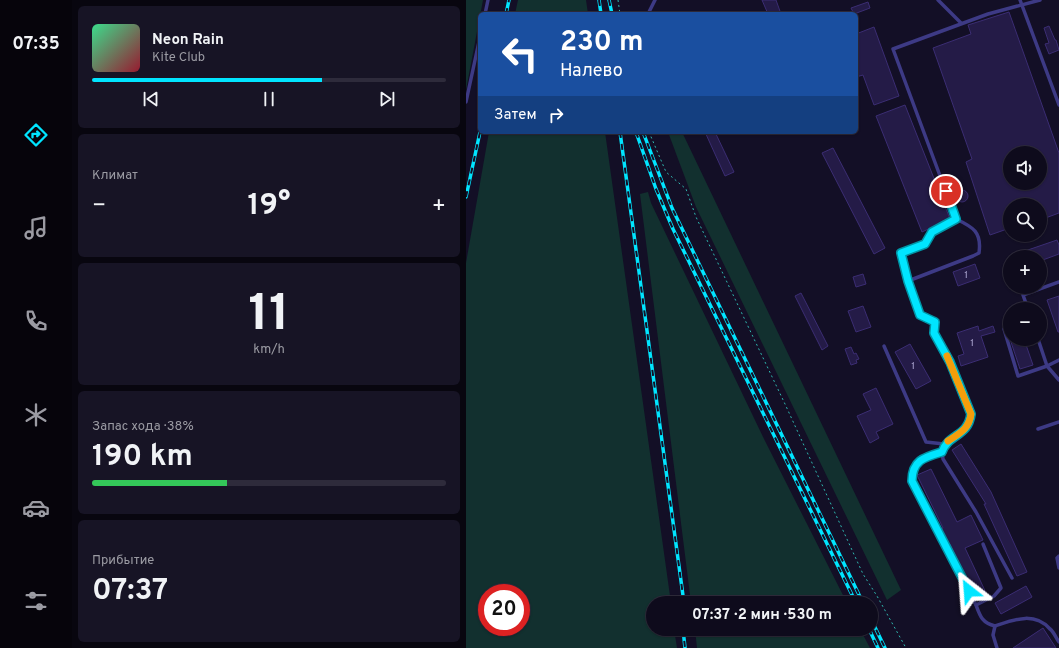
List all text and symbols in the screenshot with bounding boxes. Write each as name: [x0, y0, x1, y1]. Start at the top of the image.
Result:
text: 230 m: [560, 25, 643, 61]
icon: left: [494, 28, 546, 80]
text: Neon Rain: [152, 31, 224, 50]
text: 07:35: [12, 33, 60, 56]
text: Kite Club: [152, 50, 205, 66]
text: Налево: [560, 60, 623, 83]
icon: previous: [140, 88, 162, 110]
icon: pause: [258, 88, 280, 110]
icon: next: [376, 88, 398, 110]
icon: right: [545, 104, 567, 126]
text: Затем: [494, 106, 537, 125]
icon: directions: [22, 121, 50, 149]
map controls: [1003, 146, 1047, 346]
button: sound: [1003, 146, 1047, 190]
text: Климат: [92, 168, 138, 184]
pin: [929, 174, 963, 208]
icon: arrive: [935, 180, 957, 202]
text: 19°: [248, 188, 290, 225]
text: −: [92, 193, 106, 220]
text: +: [432, 193, 446, 220]
button: search: [1003, 198, 1047, 242]
icon: music: [22, 214, 50, 242]
button: +: [1003, 250, 1047, 294]
house number: 1: [964, 269, 968, 282]
text: 11: [248, 283, 290, 349]
button: −: [1003, 302, 1047, 346]
icon: phone: [22, 307, 50, 335]
house number: 1: [970, 337, 974, 350]
text: km/h: [253, 342, 285, 358]
house number: 1: [911, 360, 915, 373]
icon: climate: [22, 401, 50, 429]
text: Запас хода · 38%: [92, 419, 194, 435]
text: 190 km: [92, 439, 193, 476]
icon: car: [22, 494, 50, 522]
text: Прибытие: [92, 553, 154, 569]
position arrow: [948, 570, 990, 612]
text: 07:37: [92, 573, 168, 610]
speed limit sign: 20: [478, 584, 530, 636]
icon: filters: [22, 587, 50, 615]
text: 07:37 · 2 мин · 530 m: [692, 606, 832, 625]

